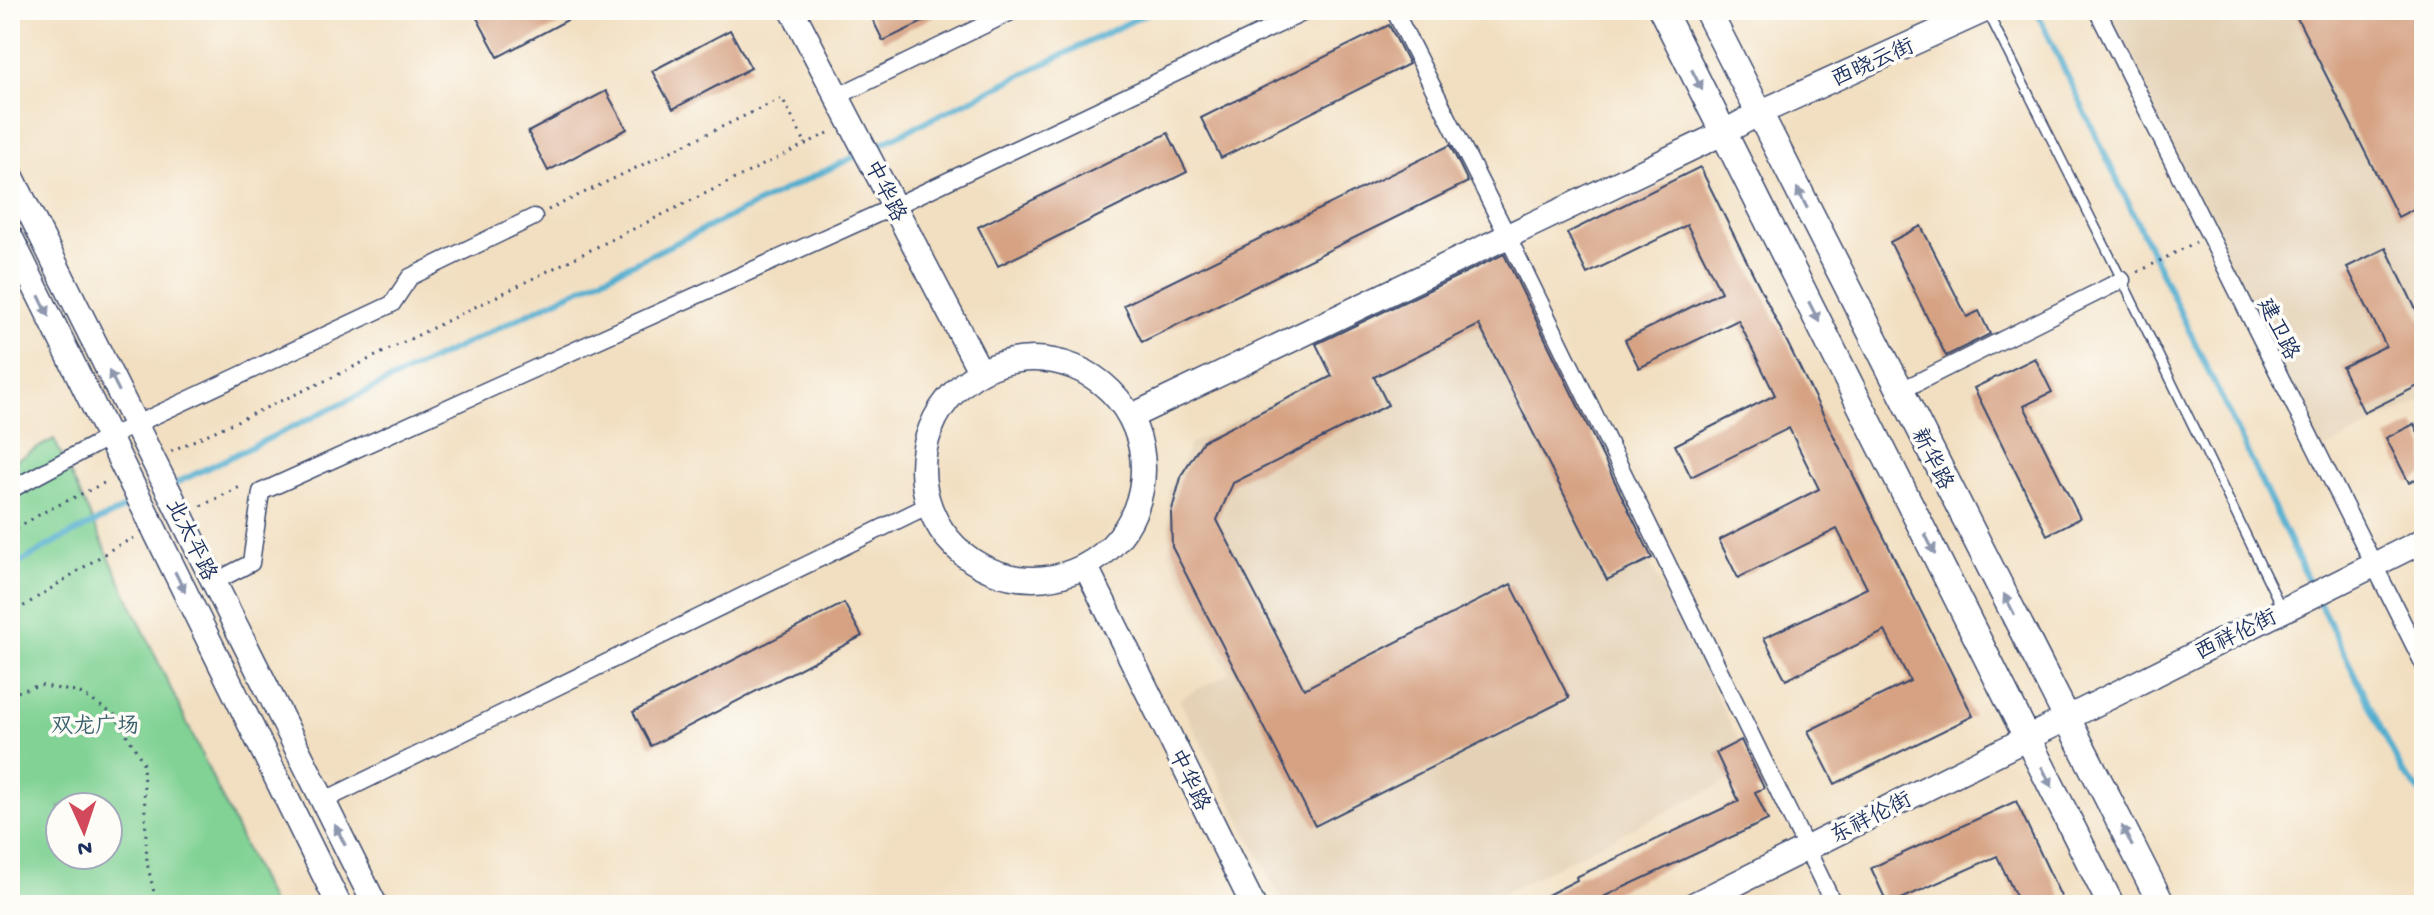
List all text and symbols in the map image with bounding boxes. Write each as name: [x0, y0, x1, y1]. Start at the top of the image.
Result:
street label: 西晓云街: [1827, 33, 1919, 94]
one-way arrow: [1690, 68, 1704, 91]
street label: 中华路: [857, 156, 912, 227]
one-way arrow: [1795, 186, 1809, 209]
street label: 建卫路: [2250, 294, 2305, 365]
one-way arrow: [38, 295, 51, 318]
one-way arrow: [1807, 301, 1820, 324]
one-way arrow: [107, 370, 121, 393]
street label: 新华路: [1904, 424, 1959, 495]
street label: 北太平路: [158, 495, 222, 586]
one-way arrow: [1924, 533, 1937, 556]
one-way arrow: [173, 571, 187, 594]
one-way arrow: [2002, 592, 2015, 615]
street label: 西祥伦街: [2191, 605, 2282, 668]
park label: 双龙广场: [51, 714, 139, 741]
street label: 中华路: [1161, 745, 1215, 816]
one-way arrow: [2040, 765, 2054, 788]
street label: 东祥伦街: [1826, 787, 1917, 851]
north arrow: [44, 791, 124, 871]
one-way arrow: [333, 824, 347, 847]
one-way arrow: [2120, 824, 2133, 847]
text: N: [77, 834, 93, 860]

